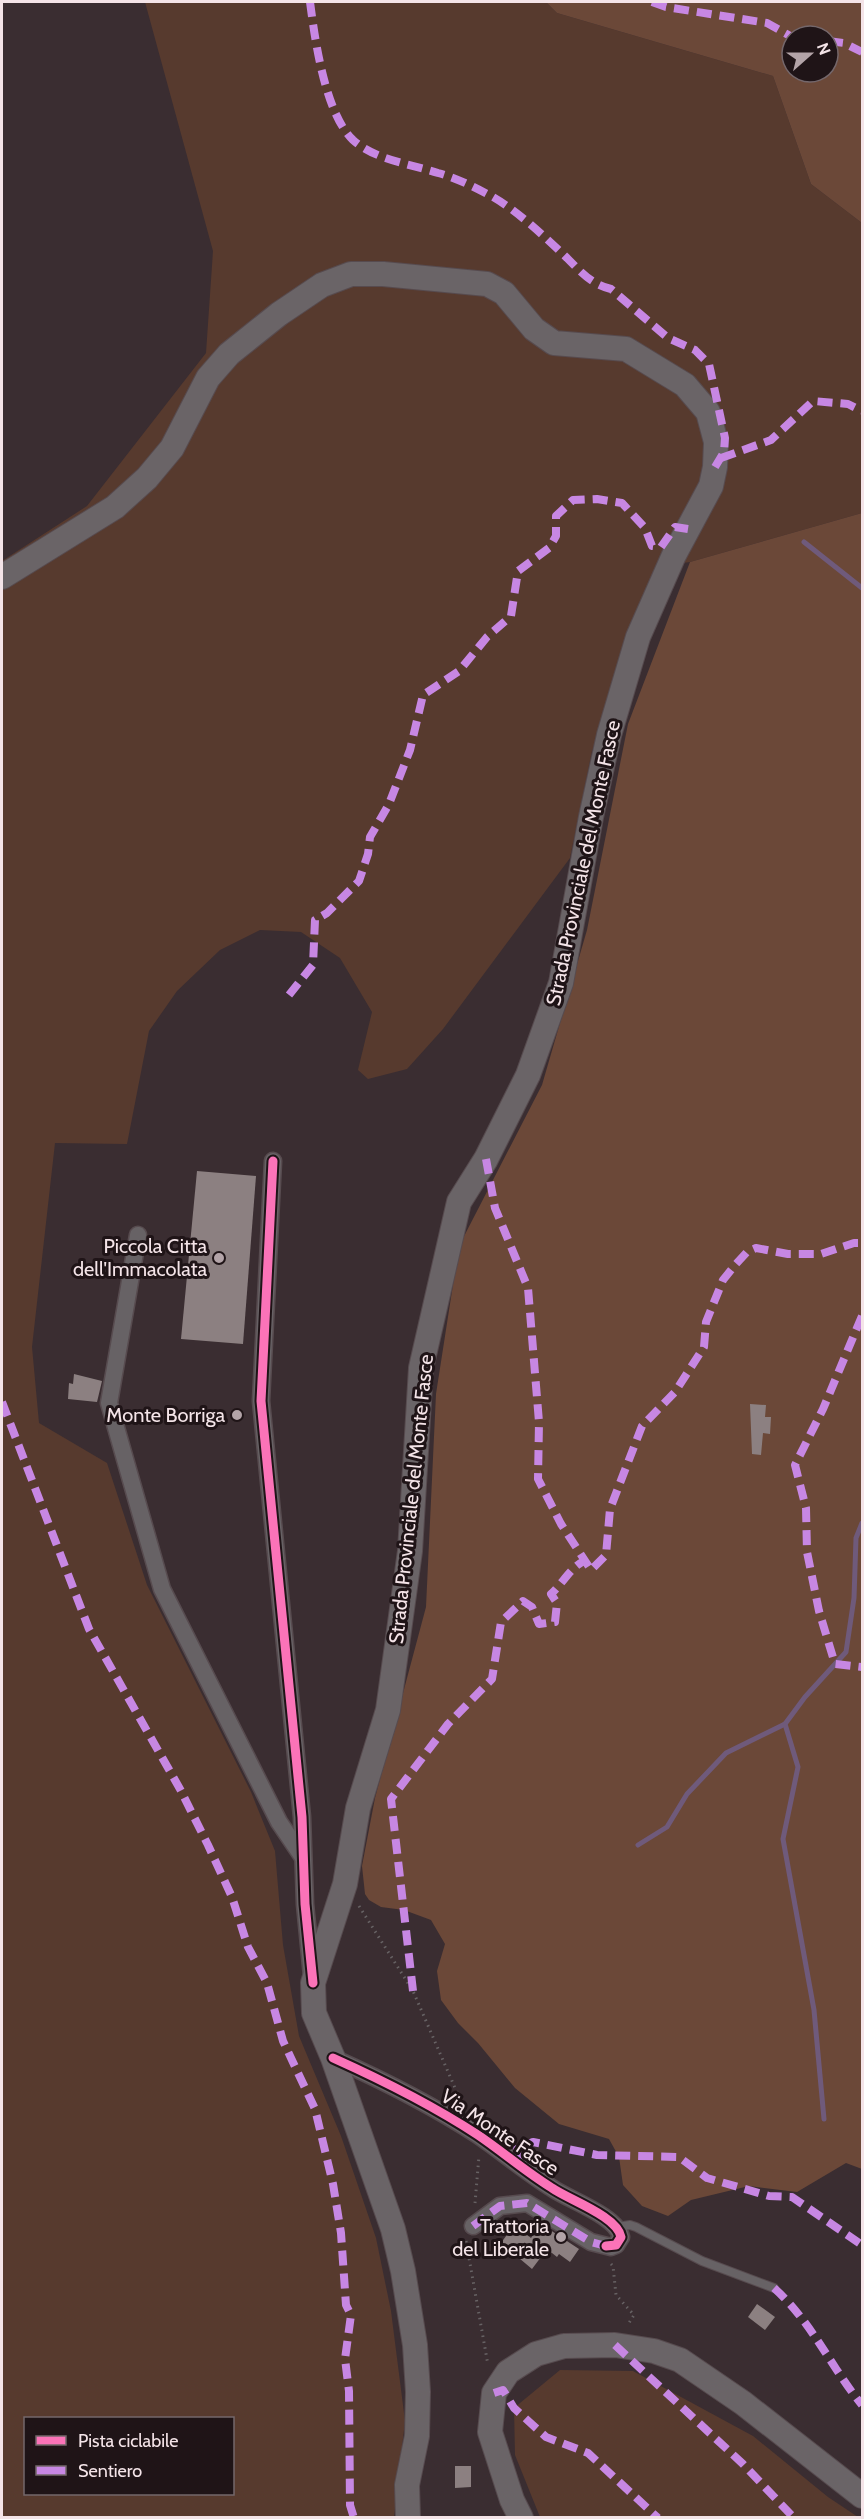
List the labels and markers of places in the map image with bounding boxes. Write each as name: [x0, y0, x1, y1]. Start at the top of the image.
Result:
place label: Piccola Citta dell'Immacolata: [73, 1234, 207, 1281]
marker: Piccola Citta dell'Immacolata: [212, 1251, 226, 1265]
place label: Monte Borriga: [106, 1403, 225, 1427]
marker: Monte Borriga: [230, 1408, 244, 1422]
place label: Trattoria del Liberale: [452, 2214, 549, 2261]
marker: Trattoria del Liberale: [554, 2230, 568, 2244]

